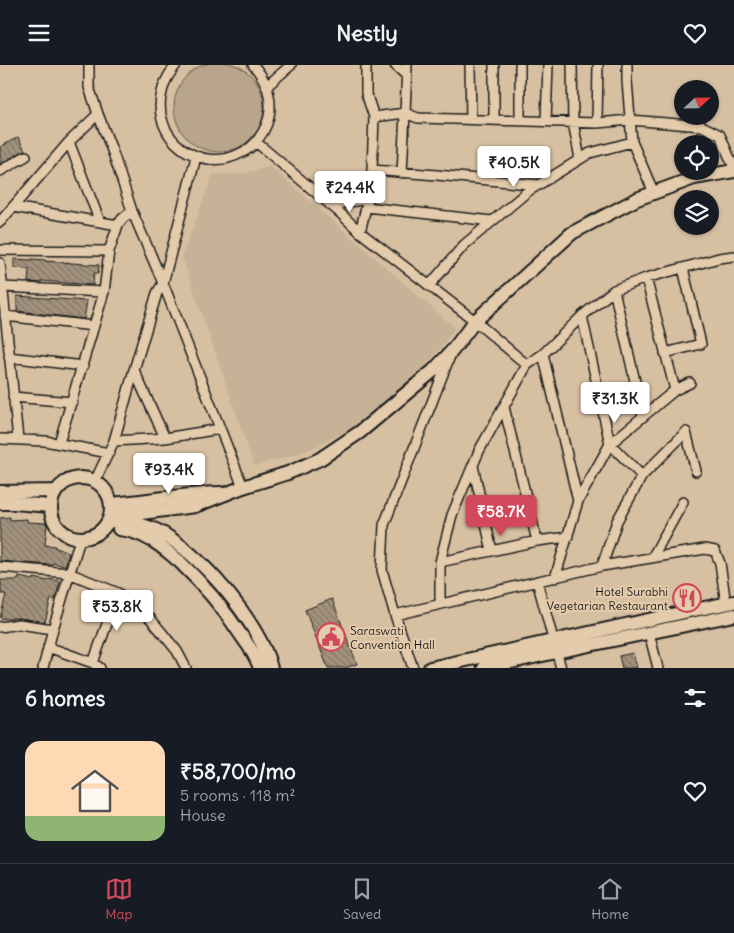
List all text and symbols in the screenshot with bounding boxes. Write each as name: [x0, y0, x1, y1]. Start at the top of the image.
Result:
icon: menu: [25, 19, 53, 47]
text: Nestly: [336, 19, 398, 47]
icon: heart: [681, 19, 709, 47]
north arrow: [674, 80, 719, 125]
map controls: [674, 80, 719, 235]
button: locate: [674, 135, 719, 180]
pin: ₹40.5K: [473, 145, 555, 188]
text: ₹40.5K: [488, 152, 540, 172]
pin: ₹24.4K: [309, 171, 391, 213]
text: ₹24.4K: [325, 177, 375, 197]
button: layers: [674, 190, 719, 235]
pin: ₹31.3K: [574, 381, 656, 424]
text: ₹31.3K: [592, 388, 638, 408]
pin: ₹93.4K: [128, 453, 210, 495]
text: ₹93.4K: [144, 459, 194, 479]
pin: ₹58.7K: [460, 495, 542, 537]
text: ₹58.7K: [477, 501, 525, 521]
restaurant icon: Hotel Surabhi Vegetarian Restaurant: [672, 583, 702, 613]
place label: Hotel Surabhi Vegetarian Restaurant: [547, 584, 668, 613]
pin: ₹53.8K: [76, 589, 158, 632]
text: ₹53.8K: [92, 596, 142, 616]
public building icon: Saraswati Convention Hall: [316, 622, 346, 652]
place label: Saraswati Convention Hall: [350, 623, 435, 652]
icon: filters: [681, 684, 709, 712]
text: 6 homes: [25, 685, 105, 712]
text: ₹58,700/mo: [180, 758, 296, 785]
icon: home: [65, 761, 125, 821]
icon: heart: [681, 777, 709, 805]
text: 5 rooms · 118 m²: [180, 785, 296, 805]
text: House: [180, 805, 226, 825]
tab: Map: [105, 875, 133, 923]
tab: Saved: [343, 875, 381, 923]
tab: Home: [591, 875, 629, 923]

